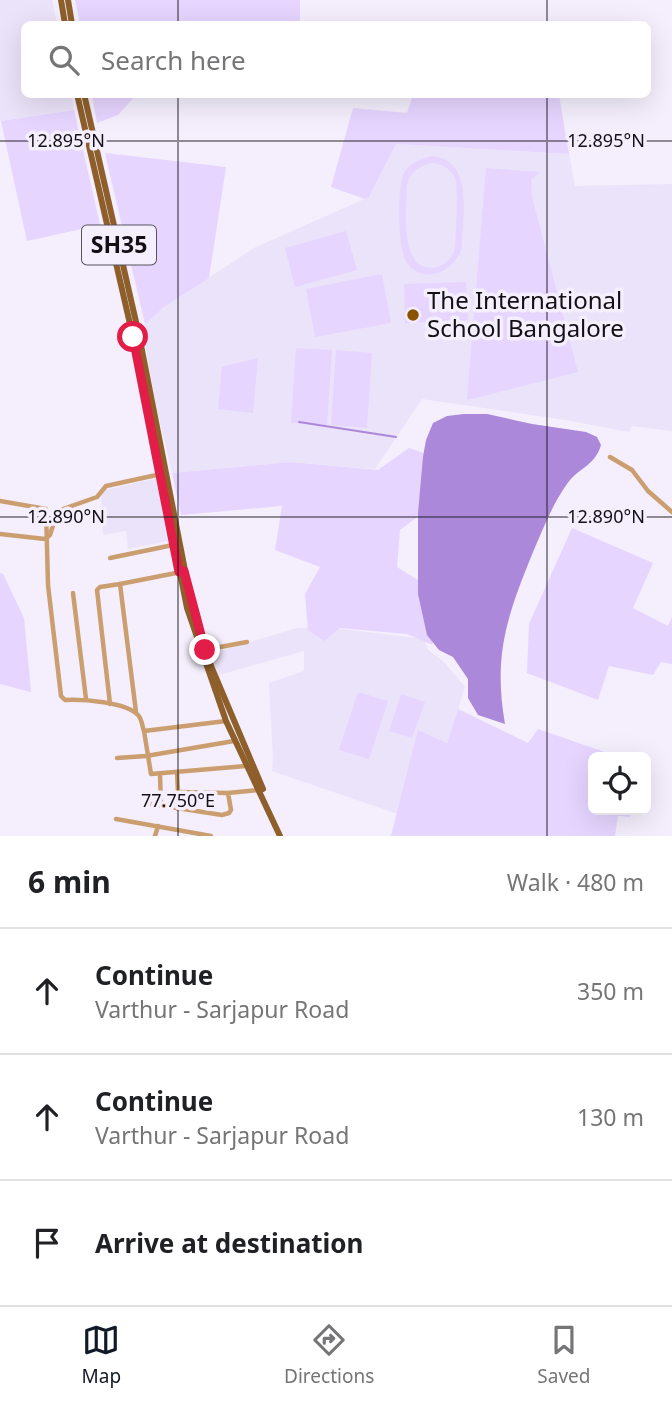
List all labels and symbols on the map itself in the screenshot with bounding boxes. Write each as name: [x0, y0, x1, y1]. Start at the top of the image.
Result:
text: 12.895°N: [27, 128, 105, 152]
text: 12.895°N: [567, 128, 645, 152]
road number: SH35: [82, 226, 156, 264]
place label: The International School Bangalore: [427, 283, 624, 344]
marker: The International School Bangalore: [405, 307, 421, 323]
route start: [117, 321, 148, 352]
text: 12.890°N: [27, 504, 105, 528]
text: 12.890°N: [567, 504, 645, 528]
route end: [189, 634, 220, 665]
text: 77.750°E: [141, 788, 215, 812]

